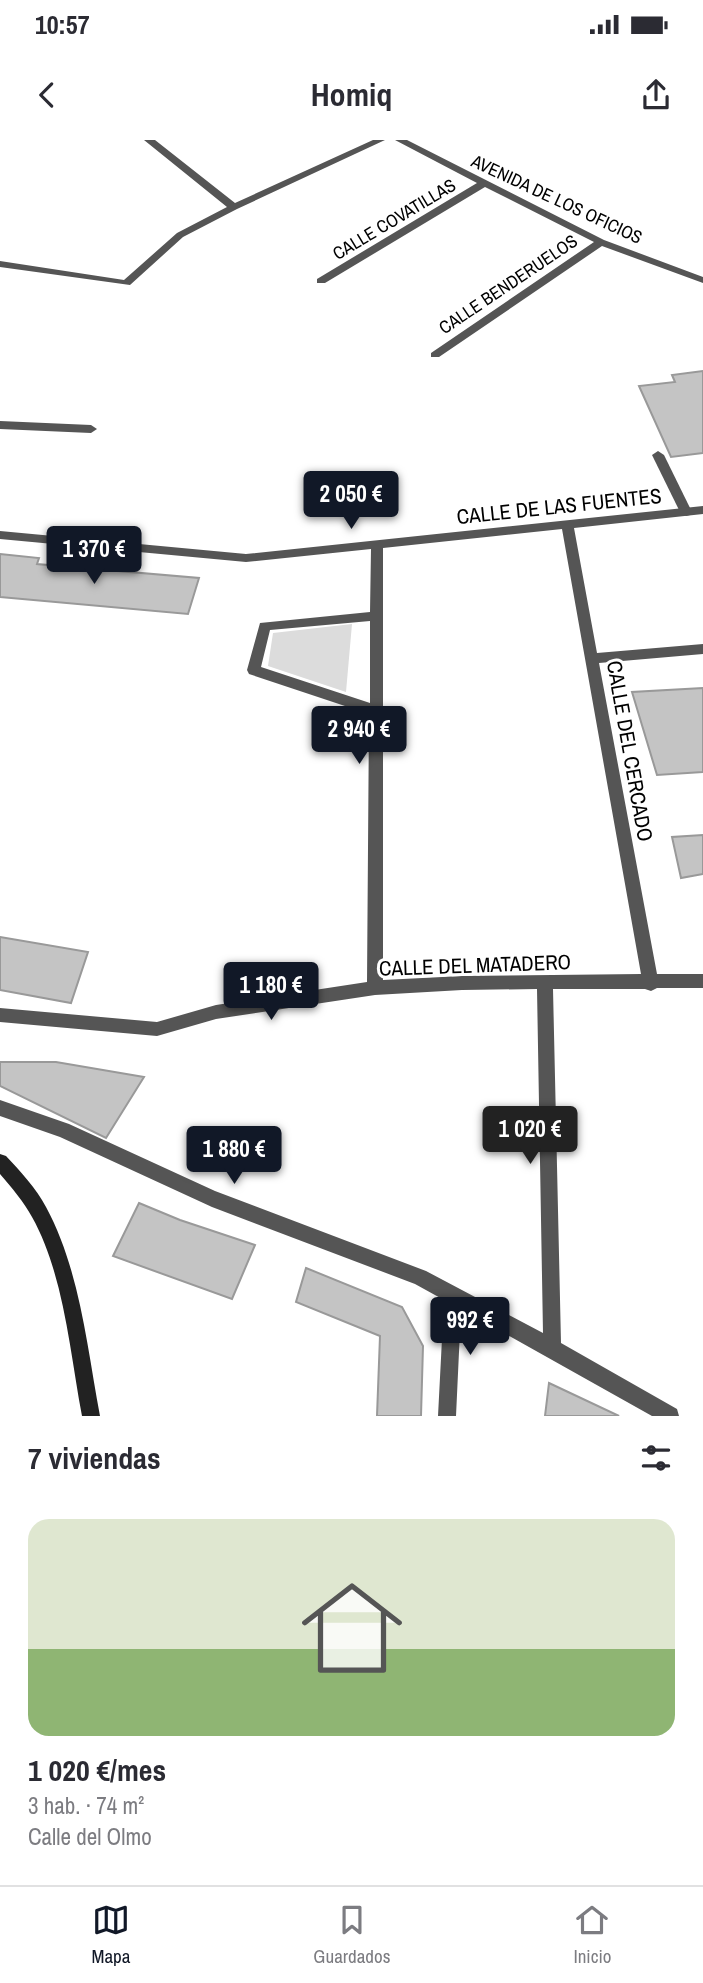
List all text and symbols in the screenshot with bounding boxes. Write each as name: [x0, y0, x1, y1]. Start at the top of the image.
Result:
text: 10:57: [35, 7, 90, 42]
text: Homiq: [311, 73, 392, 116]
icon: back: [28, 76, 66, 114]
icon: share: [637, 76, 675, 114]
street label: AVENIDA DE LOS OFICIOS: [467, 148, 647, 250]
street label: CALLE COVATILLAS: [328, 172, 460, 266]
street label: CALLE BENDERUELOS: [434, 228, 582, 340]
pin: 2 050 €: [286, 472, 416, 531]
text: 2 050 €: [320, 478, 382, 509]
street label: CALLE DE LAS FUENTES: [455, 481, 663, 531]
pin: 1 370 €: [29, 526, 159, 586]
text: 1 370 €: [63, 533, 125, 564]
street label: CALLE DEL CERCADO: [600, 658, 660, 844]
pin: 2 940 €: [294, 706, 424, 766]
text: 2 940 €: [328, 713, 390, 744]
street label: CALLE DEL MATADERO: [379, 947, 571, 983]
pin: 1 180 €: [206, 962, 336, 1022]
text: 1 180 €: [240, 969, 302, 1000]
pin: 1 020 €: [465, 1107, 595, 1166]
text: 1 020 €: [499, 1113, 561, 1144]
pin: 1 880 €: [169, 1126, 299, 1186]
text: 1 880 €: [203, 1133, 265, 1164]
pin: 992 €: [421, 1298, 519, 1357]
text: 992 €: [446, 1304, 494, 1335]
text: 7 viviendas: [28, 1438, 161, 1478]
icon: filters: [637, 1439, 675, 1477]
icon: home: [289, 1565, 415, 1691]
text: 1 020 €/mes: [28, 1750, 166, 1790]
text: 3 hab. · 74 m²: [28, 1790, 144, 1821]
text: Calle del Olmo: [28, 1821, 152, 1852]
tab: Mapa: [91, 1901, 130, 1969]
tab: Guardados: [313, 1901, 390, 1969]
tab: Inicio: [573, 1901, 612, 1969]

